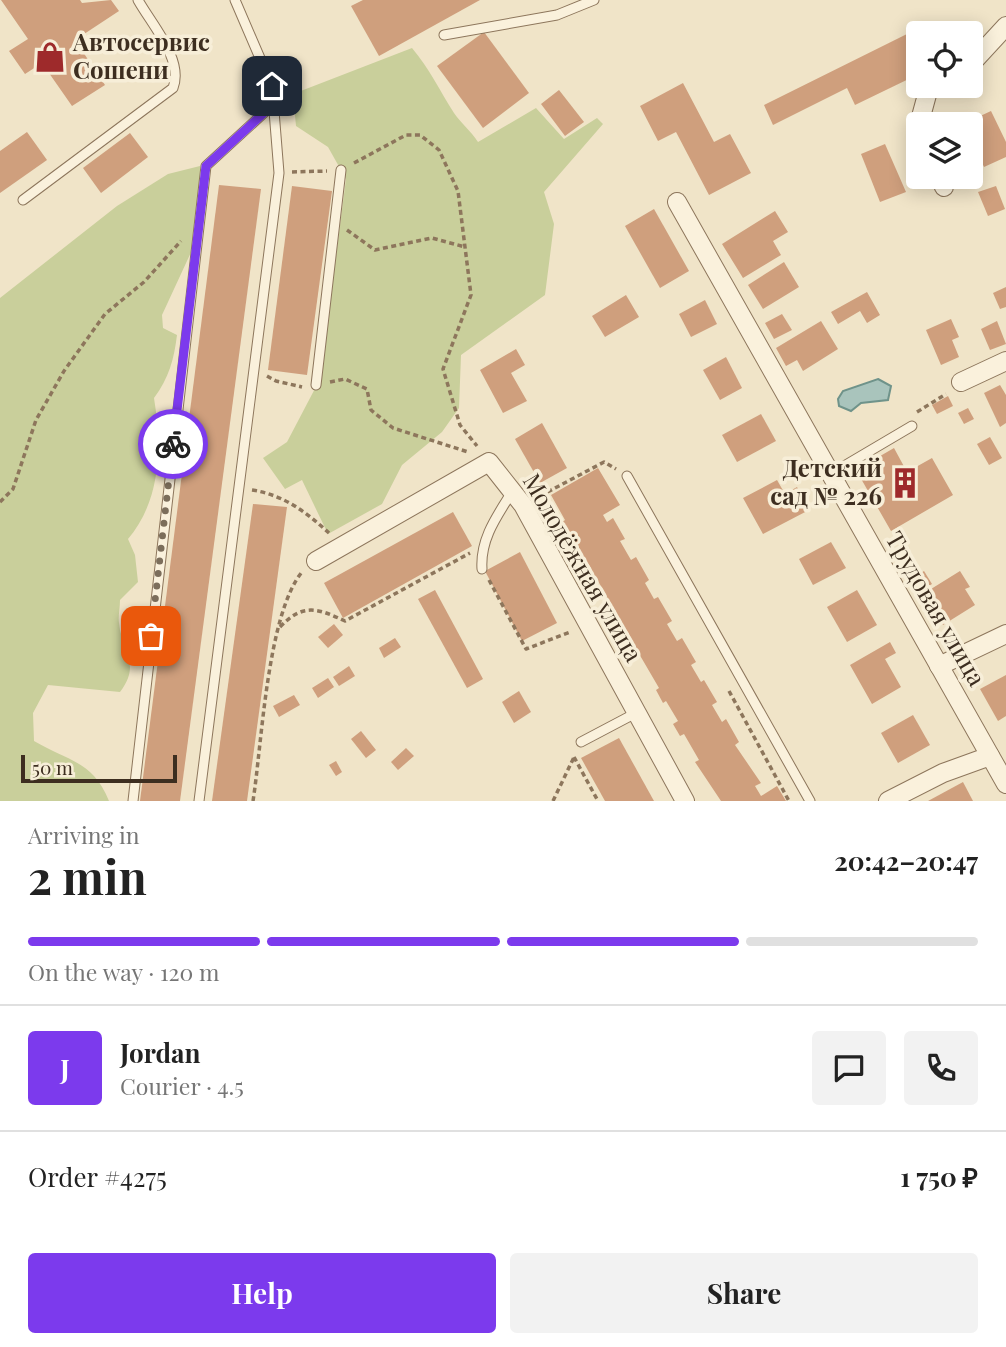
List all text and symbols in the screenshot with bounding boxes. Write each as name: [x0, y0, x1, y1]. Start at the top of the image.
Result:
map controls: [906, 21, 983, 189]
button: locate: [906, 21, 983, 98]
place label: Автосервис Сошени: [72, 25, 210, 85]
shop icon: Автосервис Сошени: [33, 40, 67, 74]
pin: [242, 56, 302, 116]
icon: home: [253, 67, 291, 105]
button: layers: [906, 112, 983, 189]
courier: [138, 409, 208, 479]
icon: bike: [154, 425, 192, 463]
place label: Детский сад № 226: [770, 451, 882, 511]
building icon: Детский сад № 226: [888, 466, 922, 500]
street label: Молодёжная улица: [517, 467, 651, 667]
street label: Трудовая улица: [880, 525, 994, 691]
pin: [121, 606, 181, 666]
icon: bag: [132, 617, 170, 655]
scale bar: [21, 752, 177, 784]
text: 50 m: [32, 754, 73, 780]
text: Arriving in: [28, 819, 140, 850]
text: 20:42–20:47: [834, 843, 978, 878]
text: 2 min: [28, 845, 147, 907]
text: On the way · 120 m: [28, 956, 220, 987]
button: chat: [812, 1031, 886, 1105]
button: phone: [904, 1031, 978, 1105]
text: Jordan: [120, 1035, 200, 1070]
text: J: [60, 1051, 70, 1086]
text: Courier · 4.5: [120, 1070, 244, 1101]
text: Order #4275: [28, 1159, 167, 1194]
text: 1 750 ₽: [900, 1159, 978, 1194]
button: Help: [28, 1253, 496, 1333]
button: Share: [510, 1253, 978, 1333]

